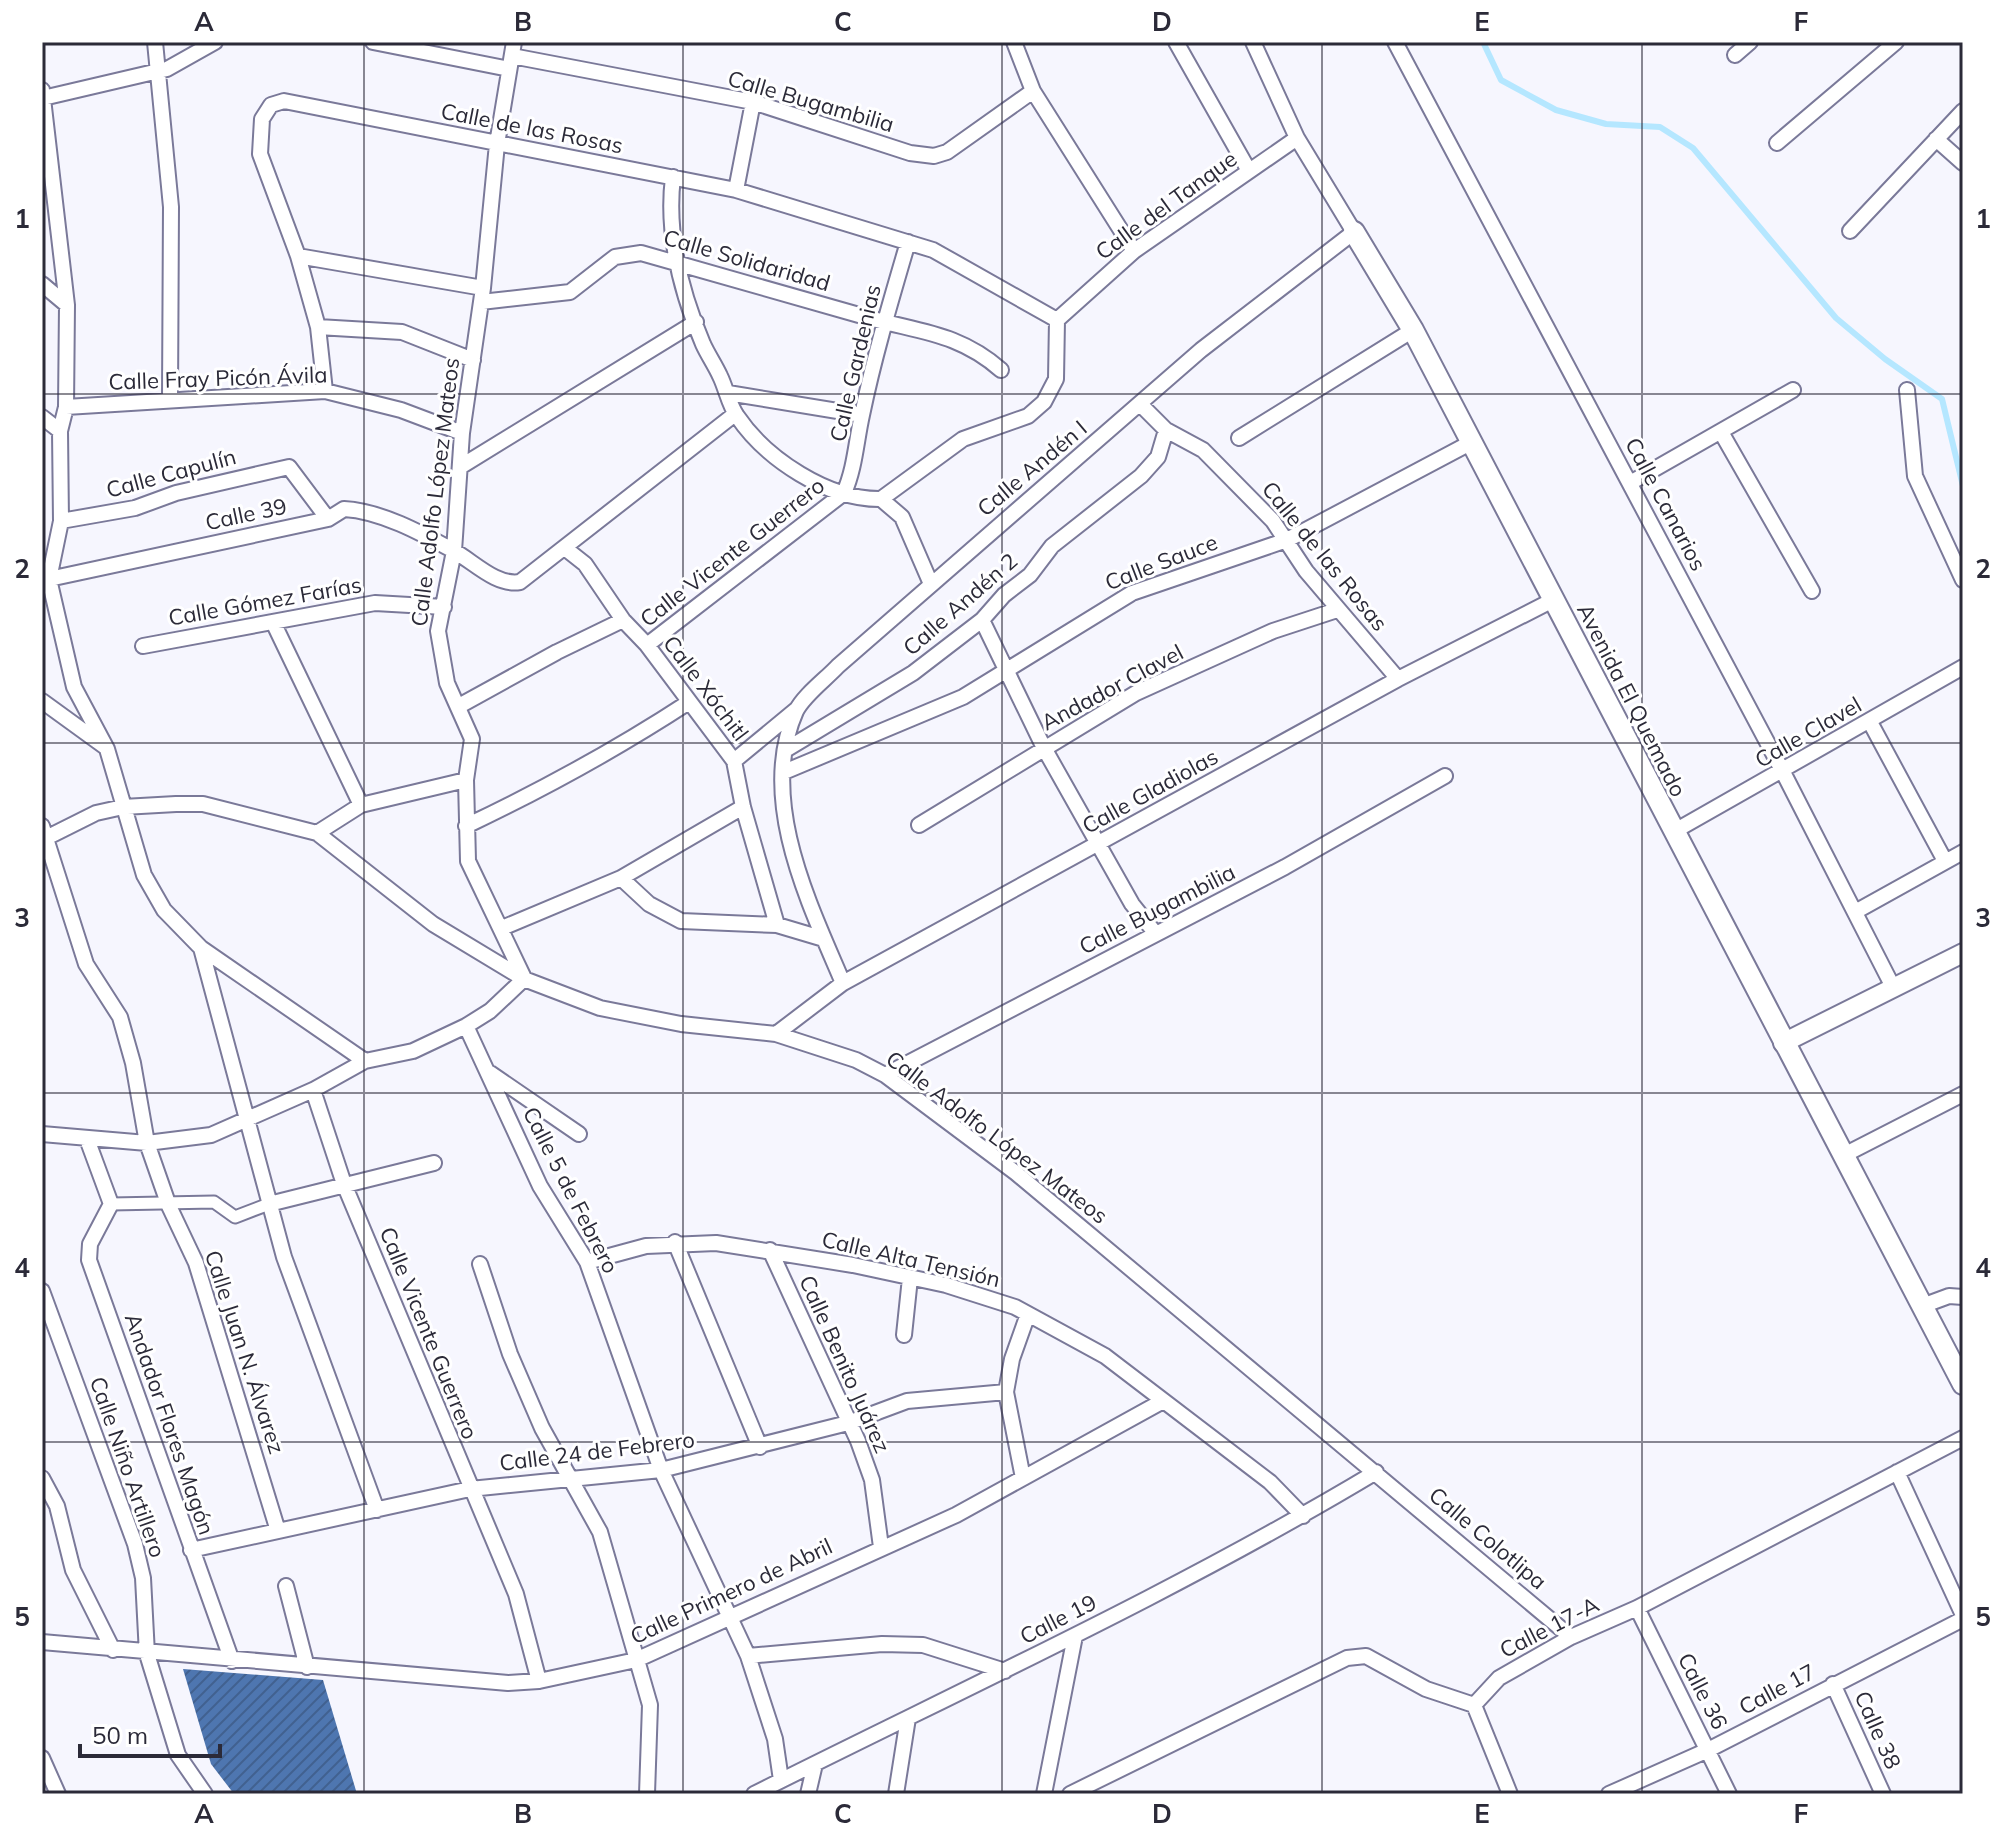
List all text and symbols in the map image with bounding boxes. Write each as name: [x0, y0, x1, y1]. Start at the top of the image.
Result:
text: A: [194, 5, 214, 38]
text: B: [514, 5, 532, 38]
text: C: [834, 5, 852, 38]
text: D: [1152, 5, 1172, 38]
text: E: [1474, 5, 1490, 38]
text: F: [1794, 5, 1809, 38]
street label: Calle Bugambilia: [725, 64, 897, 138]
street label: Calle de las Rosas: [439, 97, 625, 159]
street label: Calle del Tanque: [1090, 144, 1242, 266]
text: 1: [14, 202, 30, 235]
text: 1: [1975, 202, 1991, 235]
street label: Calle Solidaridad: [660, 223, 834, 297]
street label: Calle Gardenias: [823, 282, 887, 444]
street label: Calle Adolfo López Mateos: [405, 356, 465, 628]
street label: Calle Fray Picón Ávila: [108, 360, 328, 396]
street label: Calle Andén I: [971, 414, 1093, 522]
street label: Calle Canarios: [1619, 433, 1713, 575]
street label: Calle Capulín: [103, 442, 239, 504]
street label: Calle Vicente Guerrero: [634, 471, 830, 633]
street label: Calle de las Rosas: [1256, 475, 1394, 637]
street label: Calle 39: [203, 492, 289, 536]
street label: Calle Sauce: [1101, 528, 1221, 596]
street label: Calle Andén 2: [897, 547, 1023, 661]
text: 2: [14, 552, 30, 585]
text: 2: [1975, 552, 1991, 585]
street label: Calle Gómez Farías: [166, 570, 364, 632]
street label: Avenida El Quemado: [1571, 599, 1693, 801]
street label: Calle Xóchitl: [657, 630, 755, 746]
street label: Andador Clavel: [1036, 638, 1188, 736]
street label: Calle Clavel: [1750, 690, 1866, 774]
street label: Calle Gladiolas: [1077, 742, 1223, 840]
street label: Calle Bugambilia: [1074, 858, 1240, 960]
text: 3: [14, 901, 30, 934]
text: 3: [1975, 901, 1991, 934]
street label: Calle Adolfo López Mateos: [881, 1044, 1113, 1230]
street label: Calle 5 de Febrero: [517, 1102, 625, 1278]
street label: Calle Vicente Guerrero: [374, 1223, 484, 1443]
street label: Calle Alta Tensión: [819, 1225, 1003, 1293]
street label: Calle Juan N. Álvarez: [199, 1247, 291, 1457]
text: 4: [14, 1251, 30, 1284]
text: 4: [1975, 1251, 1991, 1284]
street label: Calle Benito Juárez: [793, 1271, 897, 1457]
street label: Andador Flores Magón: [119, 1310, 221, 1538]
street label: Calle Niño Artillero: [84, 1373, 172, 1561]
street label: Calle 24 de Febrero: [498, 1425, 696, 1477]
street label: Calle Colotlipa: [1423, 1481, 1553, 1595]
street label: Calle Primero de Abril: [626, 1532, 836, 1650]
street label: Calle 19: [1015, 1588, 1101, 1650]
street label: Calle 17-A: [1495, 1590, 1603, 1664]
text: 5: [14, 1600, 30, 1633]
text: 5: [1975, 1600, 1991, 1633]
street label: Calle 36: [1672, 1648, 1734, 1734]
street label: Calle 17: [1734, 1657, 1820, 1721]
street label: Calle 38: [1848, 1687, 1908, 1773]
scale bar: [80, 1708, 220, 1758]
text: 50 m: [92, 1720, 148, 1750]
text: A: [194, 1797, 214, 1830]
text: B: [514, 1797, 532, 1830]
text: C: [834, 1797, 852, 1830]
text: D: [1152, 1797, 1172, 1830]
text: E: [1474, 1797, 1490, 1830]
text: F: [1794, 1797, 1809, 1830]

